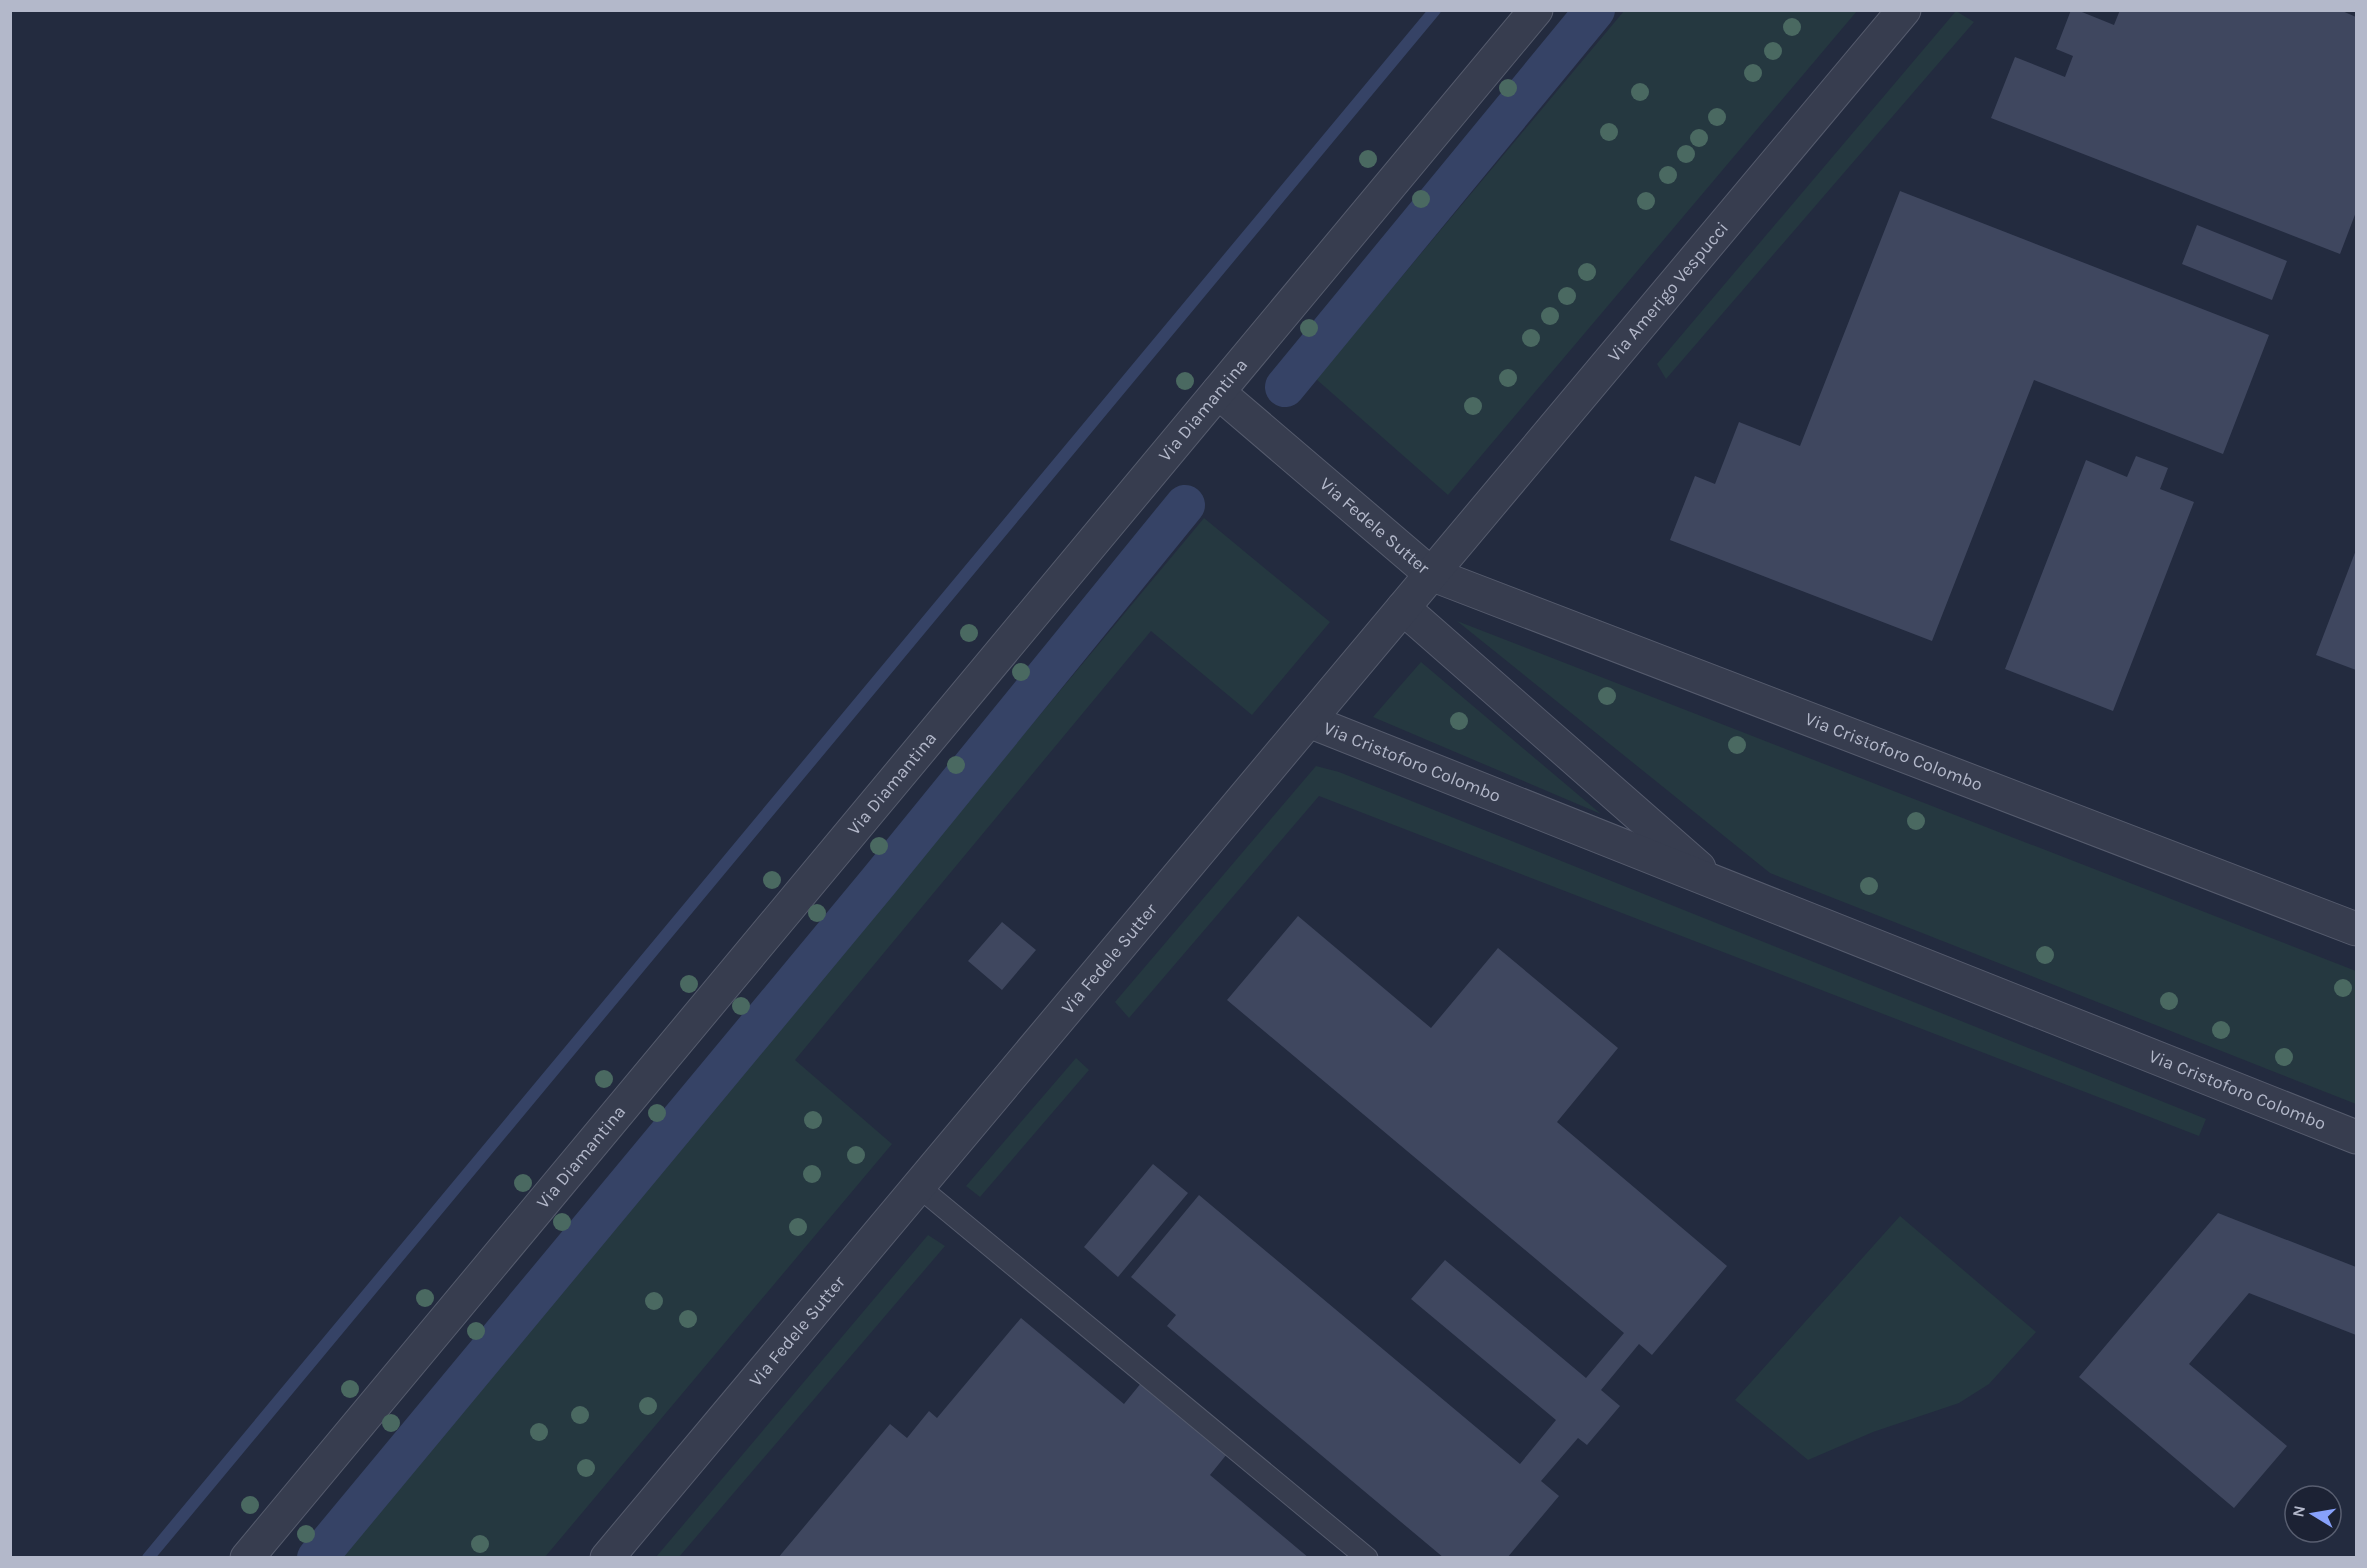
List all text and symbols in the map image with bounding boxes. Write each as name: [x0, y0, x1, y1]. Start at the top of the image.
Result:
street label: Via Amerigo Vespucci: [1603, 217, 1733, 366]
street label: Via Diamantina: [1154, 354, 1252, 466]
street label: Via Fedele Sutter: [1315, 473, 1434, 579]
street label: Via Cristoforo Colombo: [1802, 708, 1986, 796]
street label: Via Cristoforo Colombo: [1320, 717, 1504, 807]
street label: Via Diamantina: [843, 727, 941, 839]
street label: Via Fedele Sutter: [1057, 898, 1162, 1018]
street label: Via Cristoforo Colombo: [2146, 1045, 2329, 1135]
street label: Via Diamantina: [532, 1101, 630, 1213]
street label: Via Fedele Sutter: [745, 1271, 850, 1391]
north arrow: [2283, 1484, 2343, 1544]
text: N: [2288, 1504, 2309, 1519]

